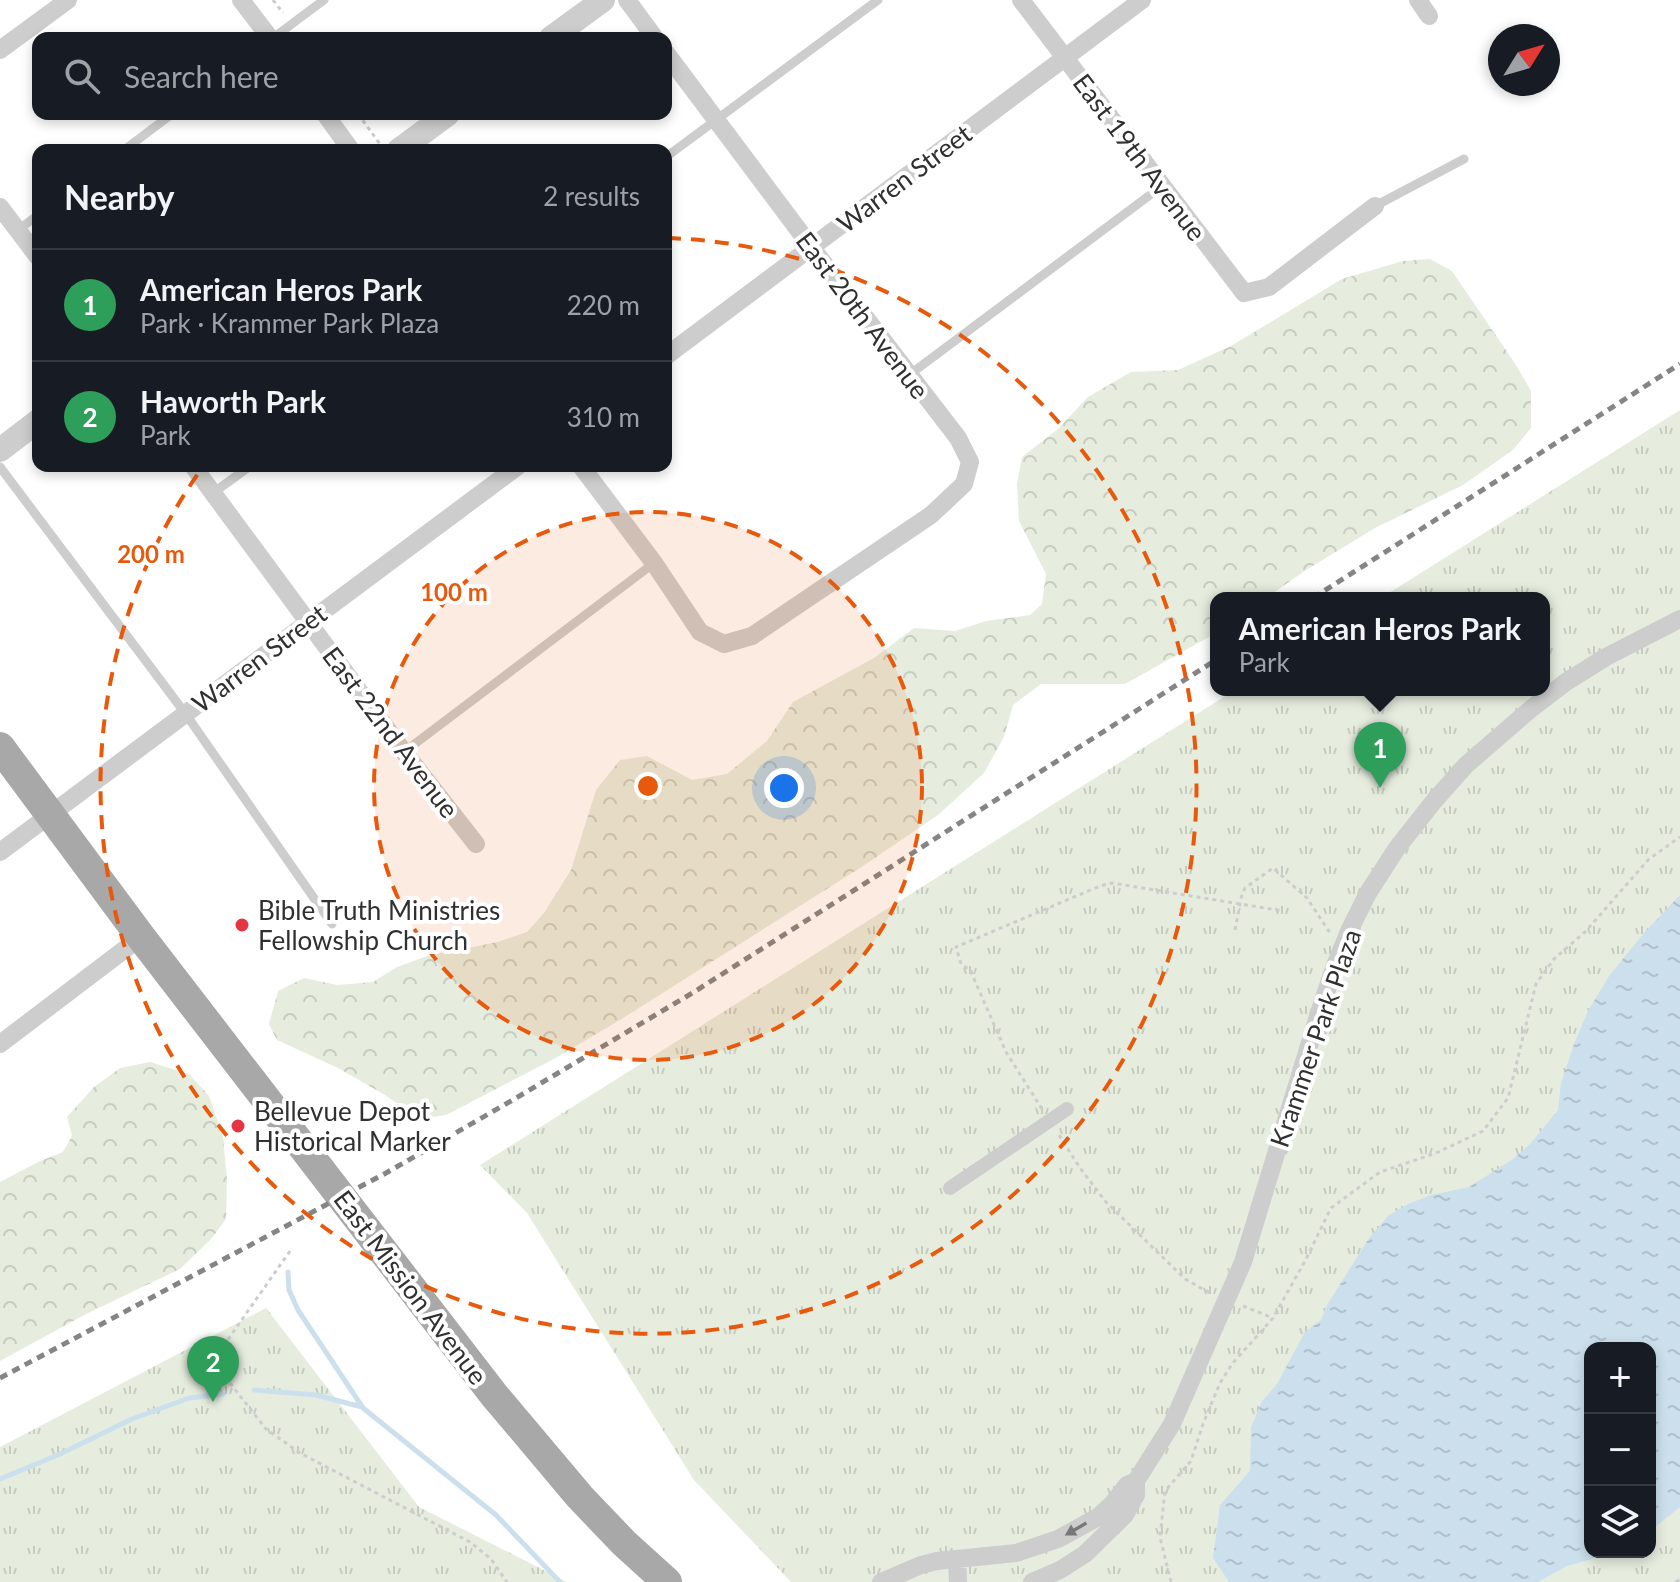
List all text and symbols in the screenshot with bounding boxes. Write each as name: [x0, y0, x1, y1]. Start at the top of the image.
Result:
north arrow: [1488, 24, 1560, 96]
search box: [32, 32, 672, 120]
icon: search: [60, 54, 104, 98]
text: Search here: [124, 58, 279, 94]
street label: East 19th Avenue: [1067, 67, 1213, 247]
street label: Warren Street: [830, 117, 978, 239]
text: Nearby: [64, 176, 175, 217]
text: 2 results: [543, 180, 640, 212]
street label: East 20th Avenue: [790, 225, 936, 405]
text: American Heros Park: [140, 271, 422, 307]
text: 1: [82, 289, 98, 321]
text: 220 m: [567, 289, 640, 321]
text: Park · Krammer Park Plaza: [140, 307, 439, 339]
text: Haworth Park: [140, 383, 326, 419]
text: 2: [82, 401, 98, 433]
text: 310 m: [567, 401, 640, 433]
text: Park: [140, 419, 191, 451]
text: 200 m: [117, 539, 185, 568]
text: 100 m: [420, 577, 488, 606]
popup: [1210, 592, 1550, 696]
street label: Warren Street: [185, 597, 333, 719]
text: American Heros Park: [1239, 610, 1521, 646]
street label: East 22nd Avenue: [316, 640, 466, 824]
text: Park: [1239, 646, 1290, 678]
pin: 1: [1354, 722, 1406, 788]
your location: [764, 768, 804, 808]
centre of rings: [634, 772, 662, 800]
place label: Bible Truth Ministries Fellowship Church: [258, 894, 500, 956]
marker: Bible Truth Ministries Fellowship Church: [233, 916, 251, 934]
street label: Krammer Park Plaza: [1263, 925, 1367, 1151]
place label: Bellevue Depot Historical Marker: [254, 1095, 451, 1157]
marker: Bellevue Depot Historical Marker: [229, 1117, 247, 1135]
street label: East Mission Avenue: [327, 1184, 495, 1390]
pin: 2: [187, 1336, 239, 1402]
map controls: [1584, 1342, 1656, 1558]
button: +: [1584, 1342, 1656, 1414]
button: −: [1584, 1414, 1656, 1486]
button: layers: [1584, 1486, 1656, 1558]
one-way arrow: [1065, 1522, 1087, 1536]

